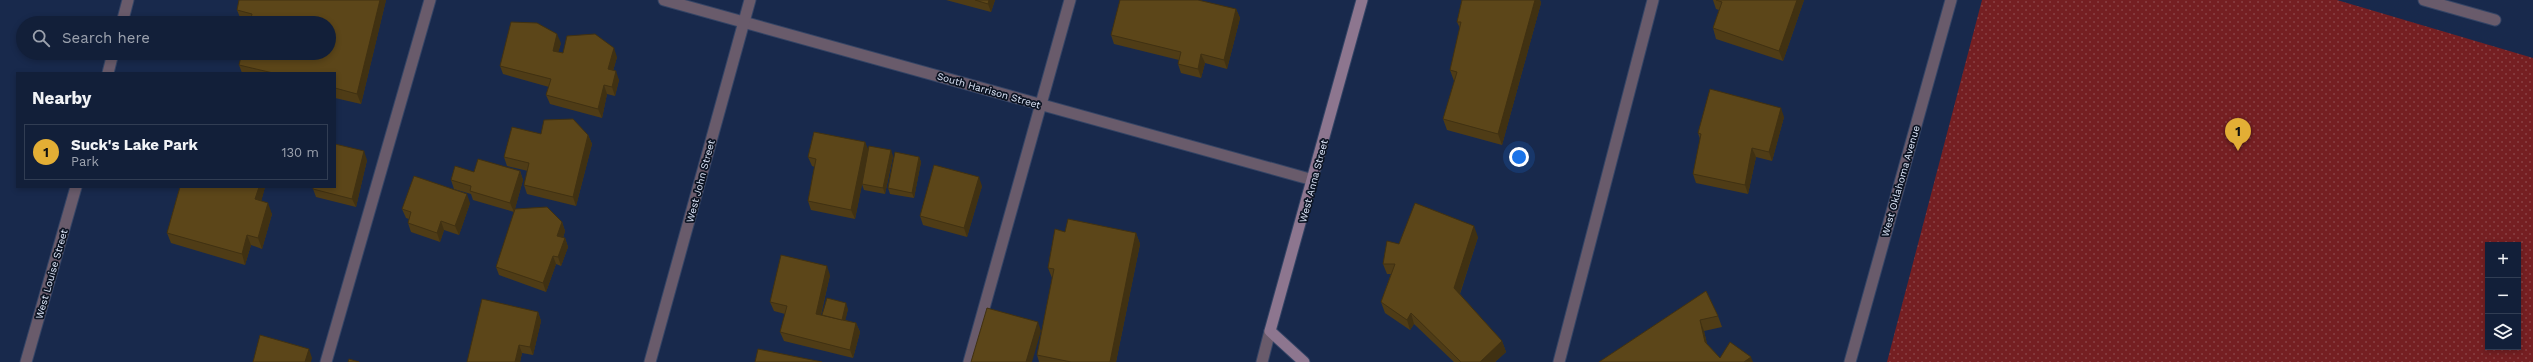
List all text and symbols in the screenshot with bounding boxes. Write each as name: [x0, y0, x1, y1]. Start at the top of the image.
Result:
search box: [16, 16, 336, 60]
icon: search: [30, 27, 52, 49]
text: Search here: [62, 29, 150, 47]
street label: South Harrison Street: [936, 70, 1043, 111]
text: Nearby: [32, 88, 91, 108]
pin: 1: [2225, 118, 2251, 151]
street label: West Oklahoma Avenue: [1879, 124, 1922, 238]
text: Suck's Lake Park: [71, 136, 198, 154]
street label: West John Street: [684, 138, 717, 224]
street label: West Anna Street: [1297, 138, 1330, 224]
text: 1: [43, 145, 49, 160]
text: 130 m: [281, 145, 319, 160]
your location: [1509, 147, 1529, 167]
text: Park: [71, 154, 99, 169]
street label: West Louise Street: [33, 227, 70, 320]
map controls: [2485, 242, 2521, 350]
button: +: [2485, 242, 2521, 278]
button: −: [2485, 278, 2521, 314]
button: layers: [2485, 314, 2521, 350]

